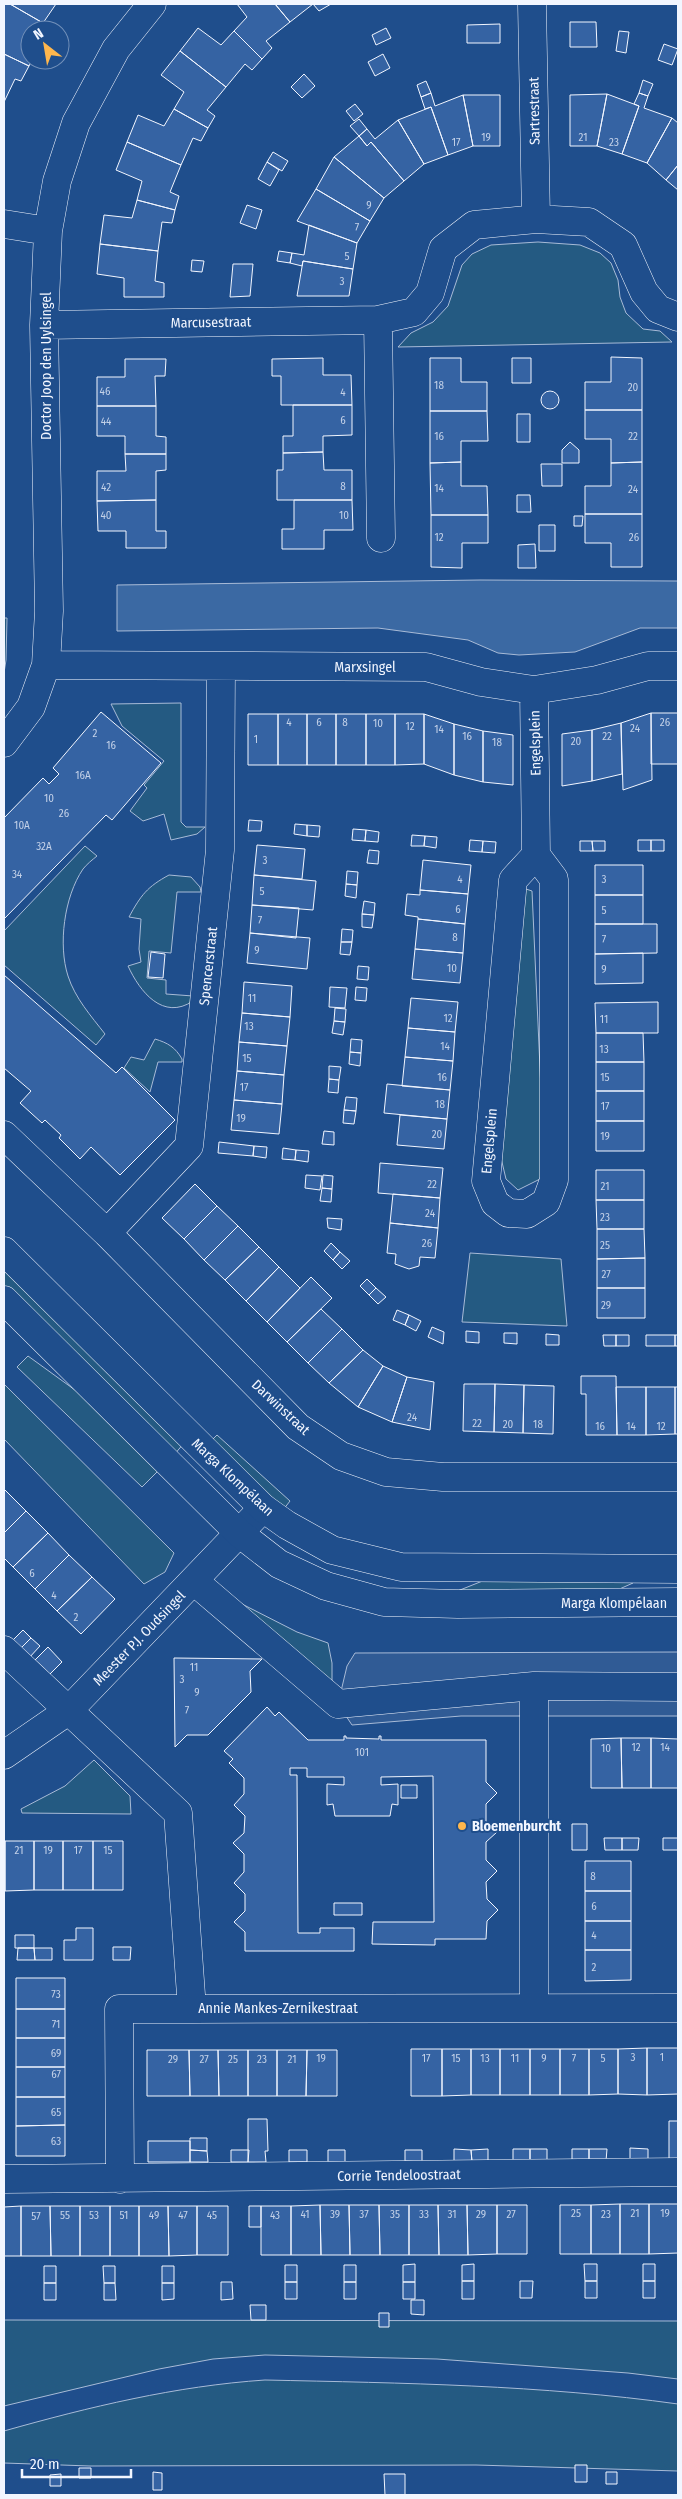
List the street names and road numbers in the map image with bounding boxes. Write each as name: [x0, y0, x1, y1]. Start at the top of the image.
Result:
street label: Sartrestraat: [525, 76, 544, 145]
street label: Doctor Joop den Uylsingel: [38, 292, 55, 440]
street label: Marcusestraat: [171, 313, 252, 332]
street label: Marxsingel: [334, 659, 396, 676]
street label: Engelsplein: [526, 710, 545, 776]
street label: Spencerstraat: [196, 925, 221, 1006]
street label: Engelsplein: [478, 1108, 501, 1174]
street label: Darwinstraat: [248, 1376, 313, 1439]
street label: Marga Klompélaan: [188, 1435, 277, 1520]
street label: Meester P.J. Oudsingel: [90, 1587, 189, 1689]
street label: Marga Klompélaan: [561, 1595, 667, 1612]
street label: Annie Mankes-Zernikestraat: [198, 2000, 358, 2017]
street label: Corrie Tendeloostraat: [337, 2166, 461, 2185]

